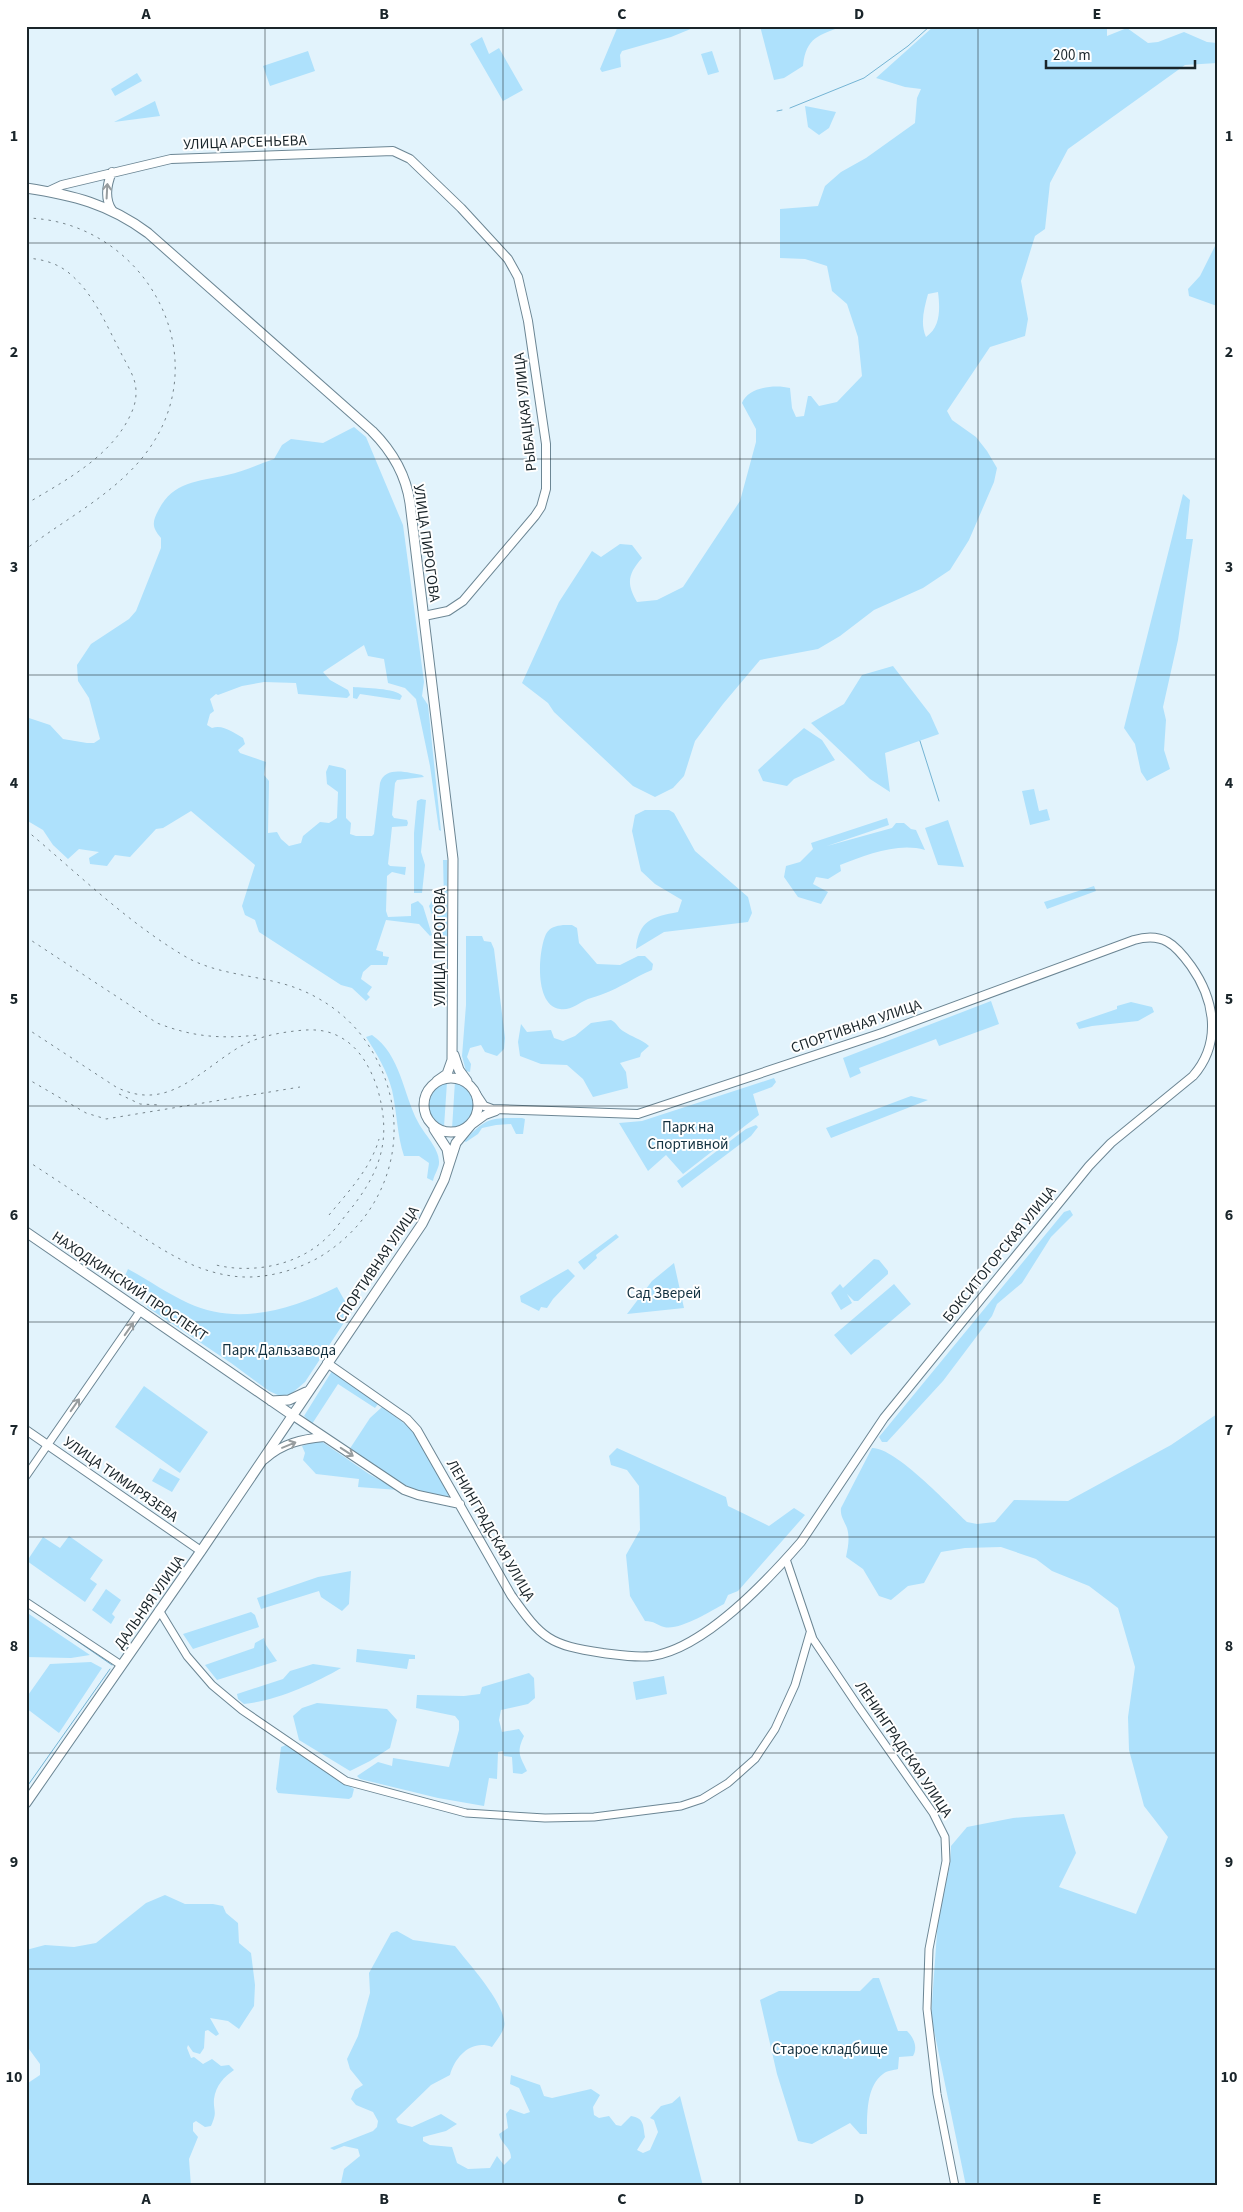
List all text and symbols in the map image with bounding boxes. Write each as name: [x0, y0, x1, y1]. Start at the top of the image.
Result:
text: A: [140, 3, 151, 25]
text: B: [379, 3, 389, 25]
text: C: [617, 3, 627, 25]
text: D: [854, 3, 864, 25]
text: E: [1093, 3, 1101, 25]
scale bar: [1046, 38, 1194, 70]
text: 200 m: [1053, 45, 1091, 66]
text: 1: [10, 125, 18, 147]
text: 1: [1225, 125, 1233, 147]
street label: УЛИЦА АРСЕНЬЕВА: [183, 130, 308, 155]
one-way arrow: [103, 183, 112, 199]
text: 2: [10, 341, 18, 363]
text: 2: [1225, 341, 1233, 363]
street label: РЫБАЦКАЯ УЛИЦА: [509, 351, 542, 472]
street label: УЛИЦА ПИРОГОВА: [408, 483, 445, 604]
text: 3: [10, 556, 18, 578]
text: 3: [1225, 556, 1233, 578]
text: 4: [10, 772, 19, 794]
text: 4: [1225, 772, 1234, 794]
street label: УЛИЦА ПИРОГОВА: [430, 887, 451, 1006]
text: 5: [10, 988, 18, 1010]
text: 5: [1225, 988, 1233, 1010]
street label: СПОРТИВНАЯ УЛИЦА: [788, 994, 925, 1059]
park label: Парк на Спортивной: [647, 1117, 729, 1155]
street label: БОКСИТОГОРСКАЯ УЛИЦА: [938, 1181, 1061, 1327]
street label: СПОРТИВНАЯ УЛИЦА: [331, 1201, 425, 1327]
text: 6: [10, 1204, 18, 1226]
text: 6: [1225, 1204, 1233, 1226]
street label: НАХОДКИНСКИЙ ПРОСПЕКТ: [48, 1226, 212, 1347]
park label: Сад Зверей: [627, 1283, 701, 1304]
one-way arrow: [123, 1323, 134, 1336]
park label: Парк Дальзавода: [222, 1340, 336, 1361]
one-way arrow: [70, 1398, 80, 1412]
text: 7: [10, 1419, 18, 1441]
text: 7: [1225, 1419, 1233, 1441]
street label: УЛИЦА ТИМИРЯЗЕВА: [59, 1432, 183, 1527]
one-way arrow: [281, 1439, 296, 1448]
one-way arrow: [339, 1447, 353, 1457]
street label: ЛЕНИНГРАДСКАЯ УЛИЦА: [441, 1455, 540, 1606]
street label: ДАЛЬНЯЯ УЛИЦА: [109, 1550, 190, 1653]
text: 8: [10, 1635, 18, 1657]
text: 8: [1225, 1635, 1233, 1657]
street label: ЛЕНИНГРАДСКАЯ УЛИЦА: [850, 1677, 958, 1822]
text: 9: [10, 1851, 18, 1873]
text: 9: [1225, 1851, 1233, 1873]
park label: Старое кладбище: [772, 2039, 888, 2060]
text: 10: [6, 2066, 22, 2088]
text: 10: [1221, 2066, 1237, 2088]
text: A: [140, 2188, 151, 2210]
text: B: [379, 2188, 389, 2210]
text: C: [617, 2188, 627, 2210]
text: D: [854, 2188, 864, 2210]
text: E: [1093, 2188, 1101, 2210]

